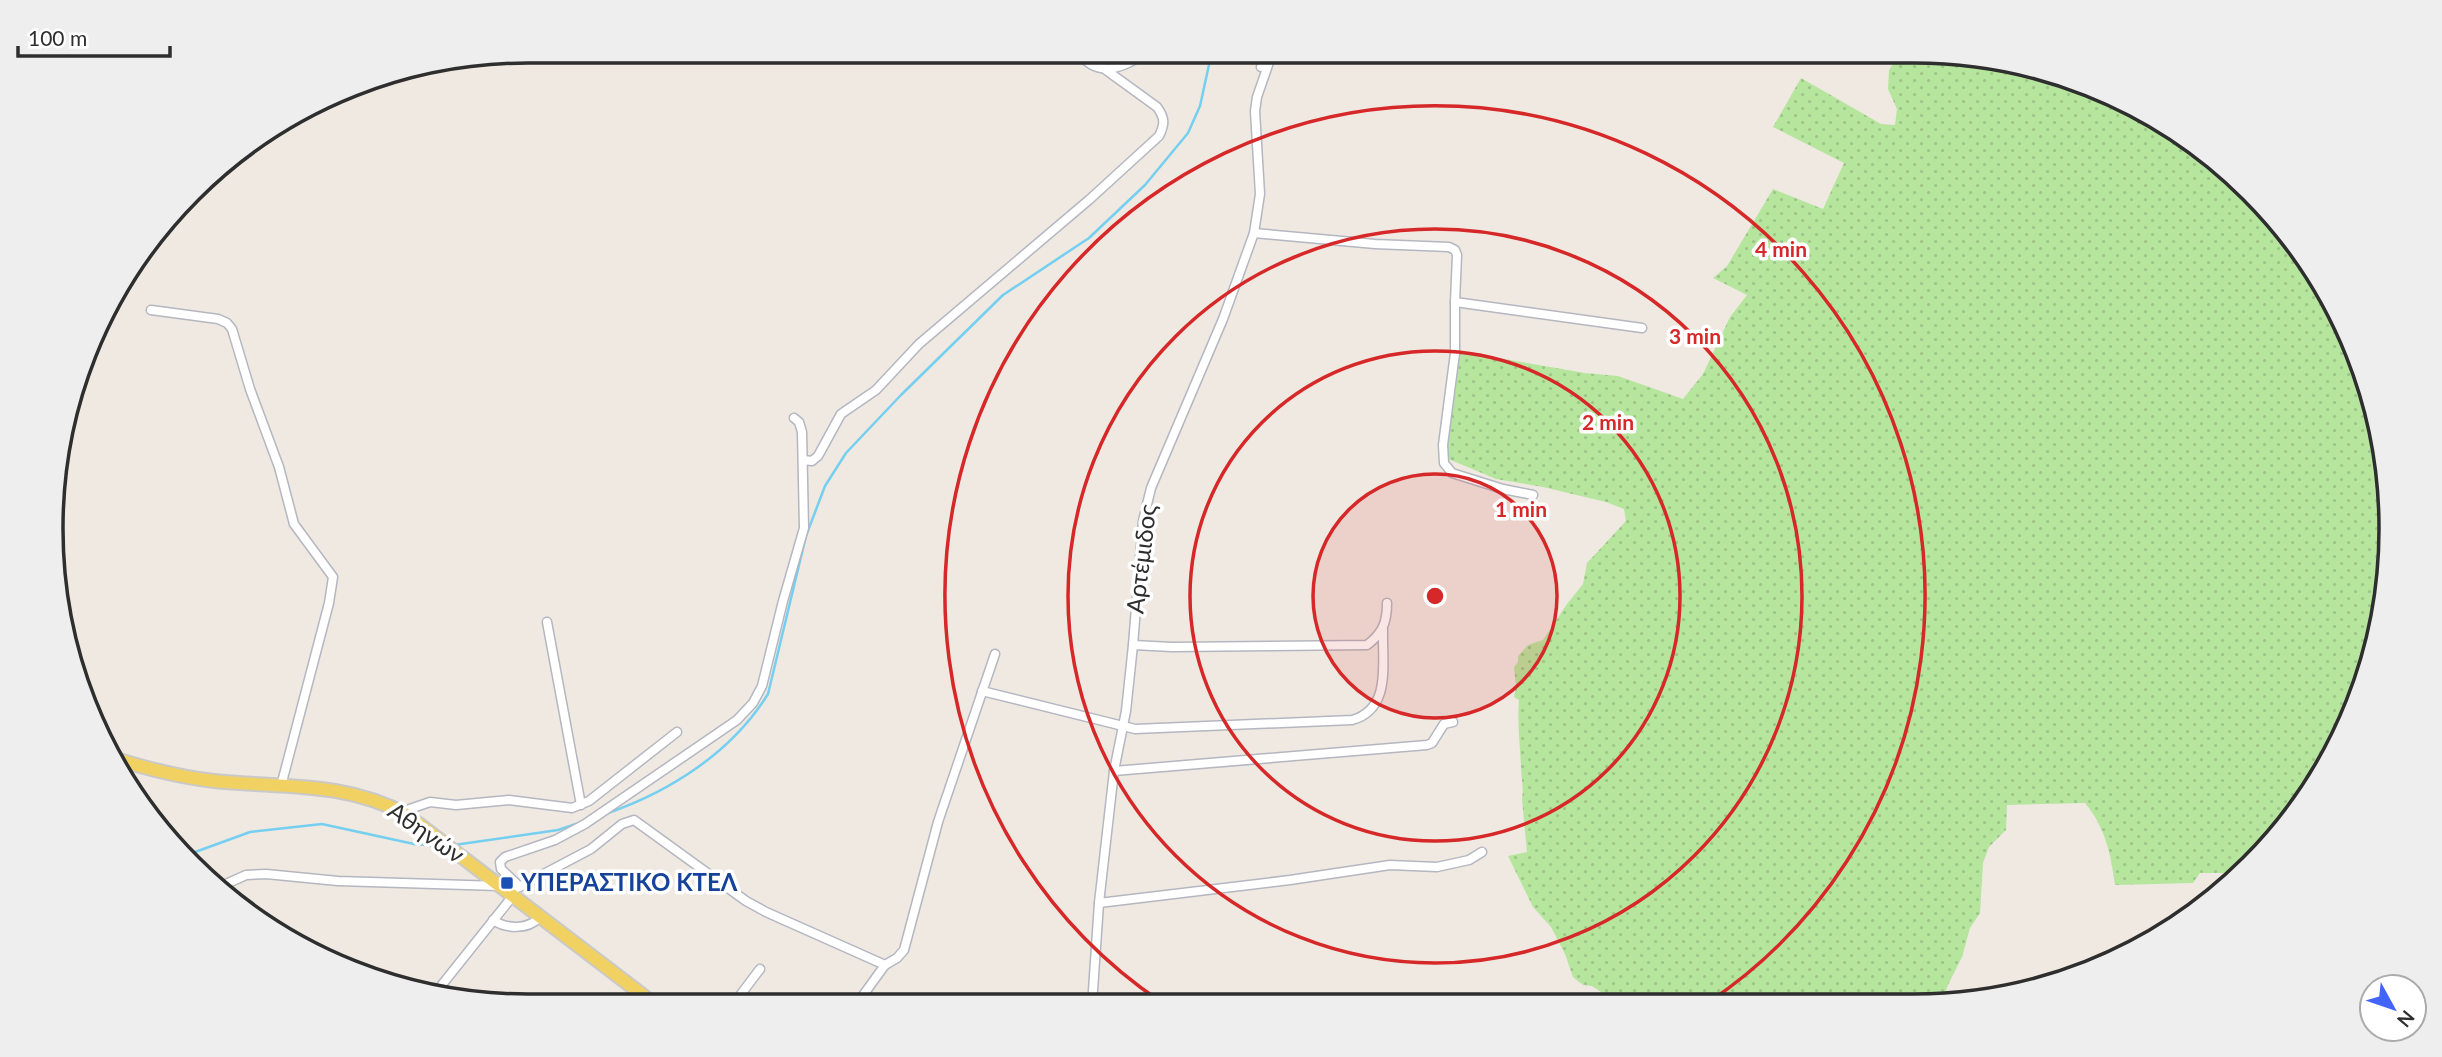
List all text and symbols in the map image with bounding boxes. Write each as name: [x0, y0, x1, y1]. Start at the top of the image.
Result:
scale bar: [18, 14, 170, 58]
text: 100 m: [28, 25, 87, 50]
text: 4 min: [1755, 236, 1807, 261]
text: 3 min: [1669, 323, 1721, 348]
text: 2 min: [1582, 409, 1634, 434]
text: 1 min: [1495, 496, 1547, 521]
street label: Αρτέμιδος: [1119, 503, 1162, 615]
centre of rings: [1423, 584, 1447, 608]
street label: Αθηνών: [383, 795, 471, 868]
place label: ΥΠΕΡΑΣΤΙΚΟ ΚΤΕΛ: [520, 867, 738, 896]
marker: ΥΠΕΡΑΣΤΙΚΟ ΚΤΕΛ: [499, 875, 515, 891]
north arrow: [2358, 973, 2428, 1043]
text: N: [2393, 1006, 2420, 1032]

